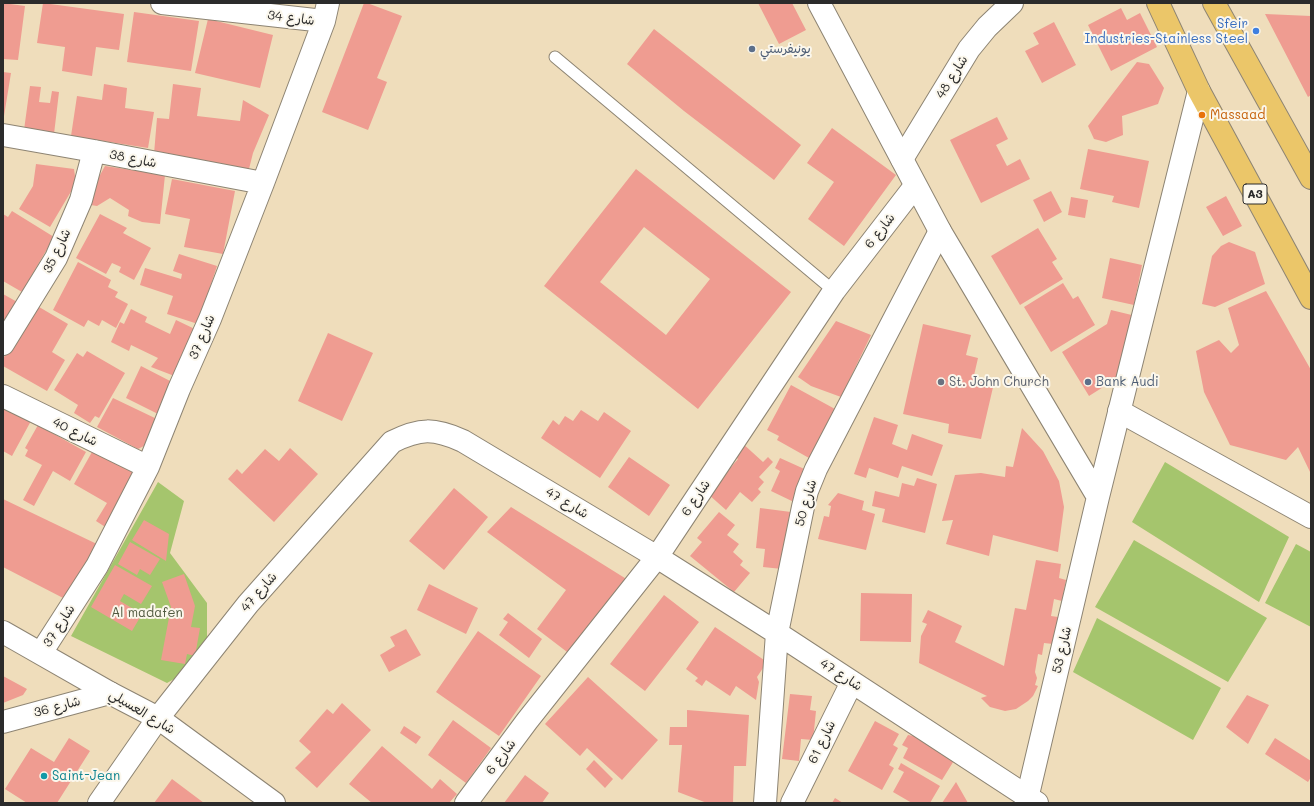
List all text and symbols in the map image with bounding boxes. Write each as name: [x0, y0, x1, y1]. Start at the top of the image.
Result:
street label: شارع 34: [266, 7, 316, 29]
place label: Sfeir Industries-Stainless Steel: [1085, 16, 1248, 47]
marker: Sfeir Industries-Stainless Steel: [1251, 26, 1261, 36]
place label: يونيفرستي: [760, 41, 811, 57]
marker: يونيفرستي: [747, 44, 757, 54]
street label: شارع 48: [933, 53, 971, 101]
place label: Massaad: [1210, 107, 1266, 123]
marker: Massaad: [1197, 110, 1207, 120]
street label: شارع 38: [108, 147, 158, 171]
road number: A3: [1243, 184, 1267, 204]
street label: شارع 6: [861, 210, 899, 252]
street label: شارع 35: [40, 226, 74, 276]
street label: شارع 37: [186, 312, 218, 362]
place label: St. John Church: [949, 374, 1049, 390]
place label: Bank Audi: [1096, 374, 1159, 390]
marker: St. John Church: [936, 377, 946, 387]
marker: Bank Audi: [1083, 377, 1093, 387]
street label: شارع 40: [50, 414, 100, 450]
street label: شارع 6: [678, 477, 714, 519]
street label: شارع 50: [792, 478, 820, 528]
street label: شارع 47: [543, 484, 591, 522]
street label: شارع 47: [238, 569, 280, 615]
street label: شارع 37: [40, 602, 78, 650]
park label: Al madafen: [111, 605, 183, 621]
street label: شارع 53: [1049, 625, 1075, 675]
street label: شارع 47: [817, 656, 865, 694]
street label: شارع العسيلي: [106, 686, 178, 738]
street label: شارع 36: [32, 693, 82, 721]
street label: شارع 61: [805, 718, 839, 766]
street label: شارع 6: [483, 736, 519, 778]
place label: Saint-Jean: [52, 768, 120, 784]
marker: Saint-Jean: [39, 771, 49, 781]

